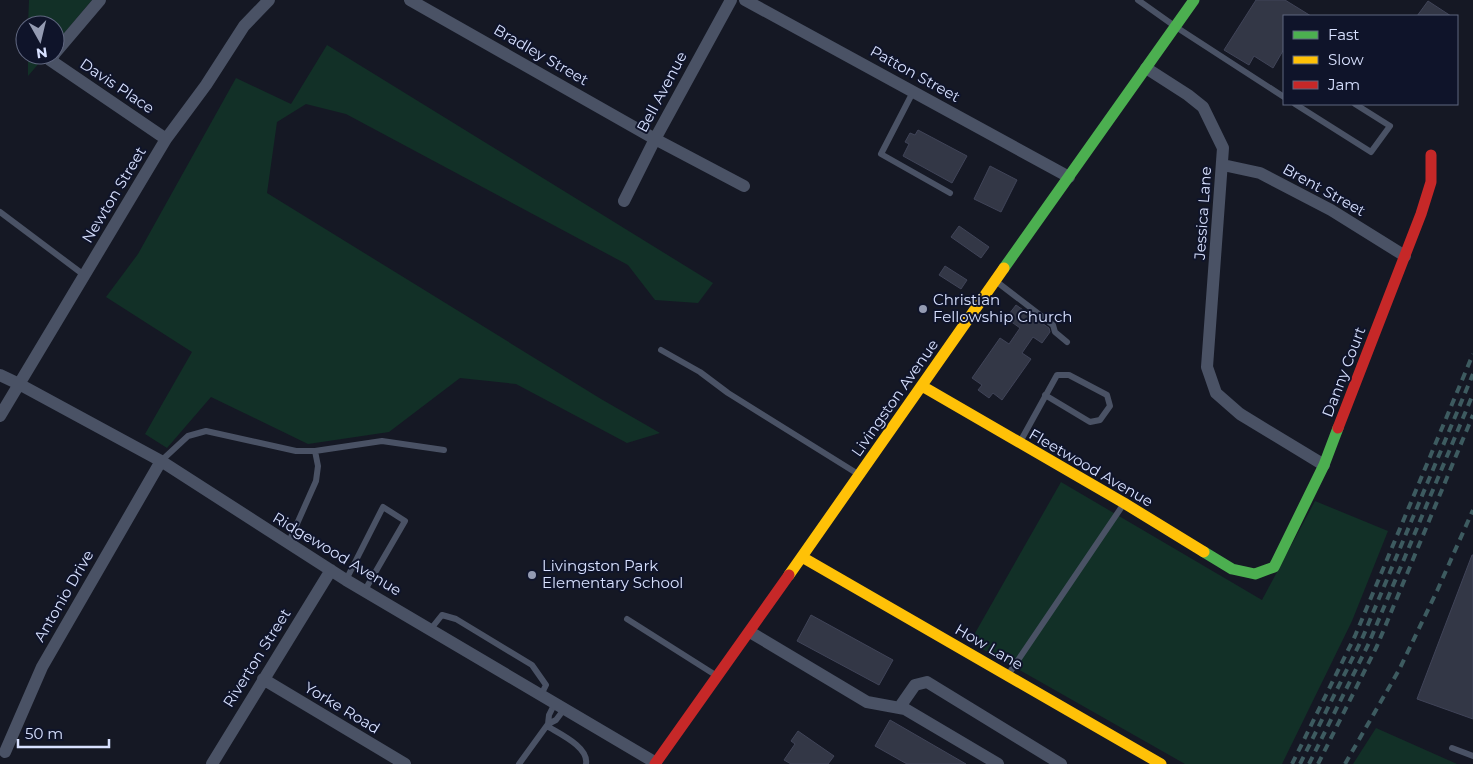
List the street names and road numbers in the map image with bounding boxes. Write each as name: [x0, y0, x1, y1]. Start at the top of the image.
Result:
street label: Bradley Street: [491, 20, 592, 89]
street label: Patton Street: [867, 41, 964, 106]
street label: Bell Avenue: [632, 48, 691, 136]
street label: Davis Place: [77, 54, 158, 117]
street label: Newton Street: [77, 143, 150, 246]
street label: Brent Street: [1280, 159, 1369, 220]
street label: Jessica Lane: [1190, 166, 1215, 261]
street label: Danny Court: [1318, 324, 1369, 420]
street label: Livingston Avenue: [847, 335, 942, 460]
street label: Fleetwood Avenue: [1026, 424, 1157, 511]
street label: Ridgewood Avenue: [269, 508, 405, 599]
street label: Antonio Drive: [30, 546, 98, 645]
street label: Riverton Street: [219, 605, 294, 711]
street label: How Lane: [952, 619, 1027, 674]
street label: Yorke Road: [301, 678, 383, 738]

